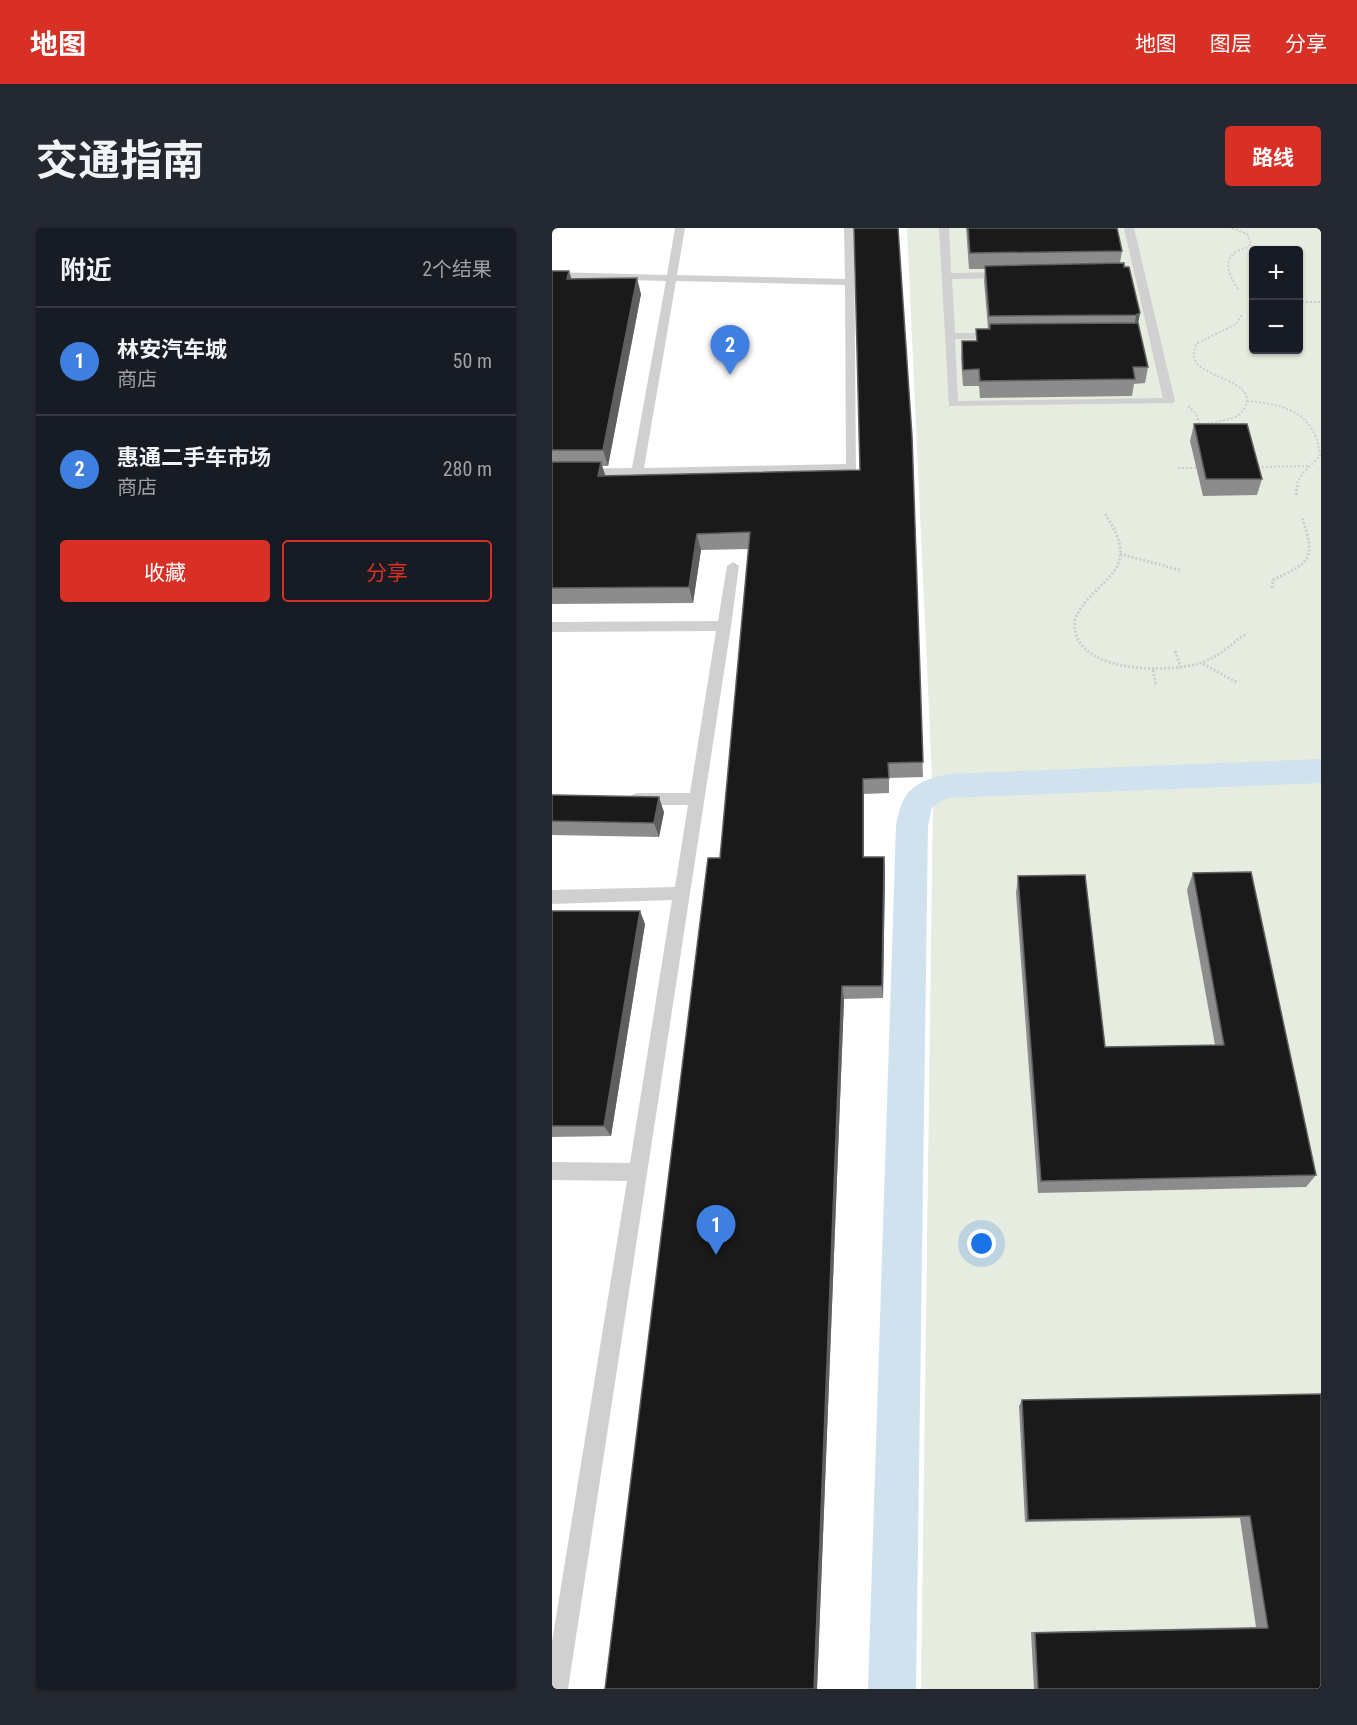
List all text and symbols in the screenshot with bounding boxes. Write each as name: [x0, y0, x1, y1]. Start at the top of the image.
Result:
text: 地图: [30, 28, 86, 61]
text: 地图: [1135, 32, 1177, 56]
text: 图层: [1210, 32, 1252, 56]
text: 分享: [1285, 32, 1327, 56]
button: 路线: [1225, 126, 1321, 186]
text: 交通指南: [36, 136, 204, 185]
map controls: [1249, 246, 1303, 354]
button: +: [1249, 246, 1303, 300]
text: 附近: [60, 255, 112, 285]
text: 2个结果: [422, 257, 492, 281]
button: −: [1249, 300, 1303, 354]
pin: 2: [710, 326, 750, 375]
text: 林安汽车城: [117, 337, 227, 362]
text: 1: [74, 349, 85, 373]
text: 50 m: [453, 349, 492, 373]
text: 商店: [117, 367, 157, 391]
text: 惠通二手车市场: [117, 445, 271, 470]
text: 2: [74, 457, 85, 481]
text: 280 m: [443, 457, 492, 481]
text: 商店: [117, 475, 157, 499]
button: 收藏: [60, 540, 270, 602]
button: 分享: [282, 540, 492, 602]
pin: 1: [696, 1206, 736, 1255]
your location: [967, 1229, 996, 1258]

